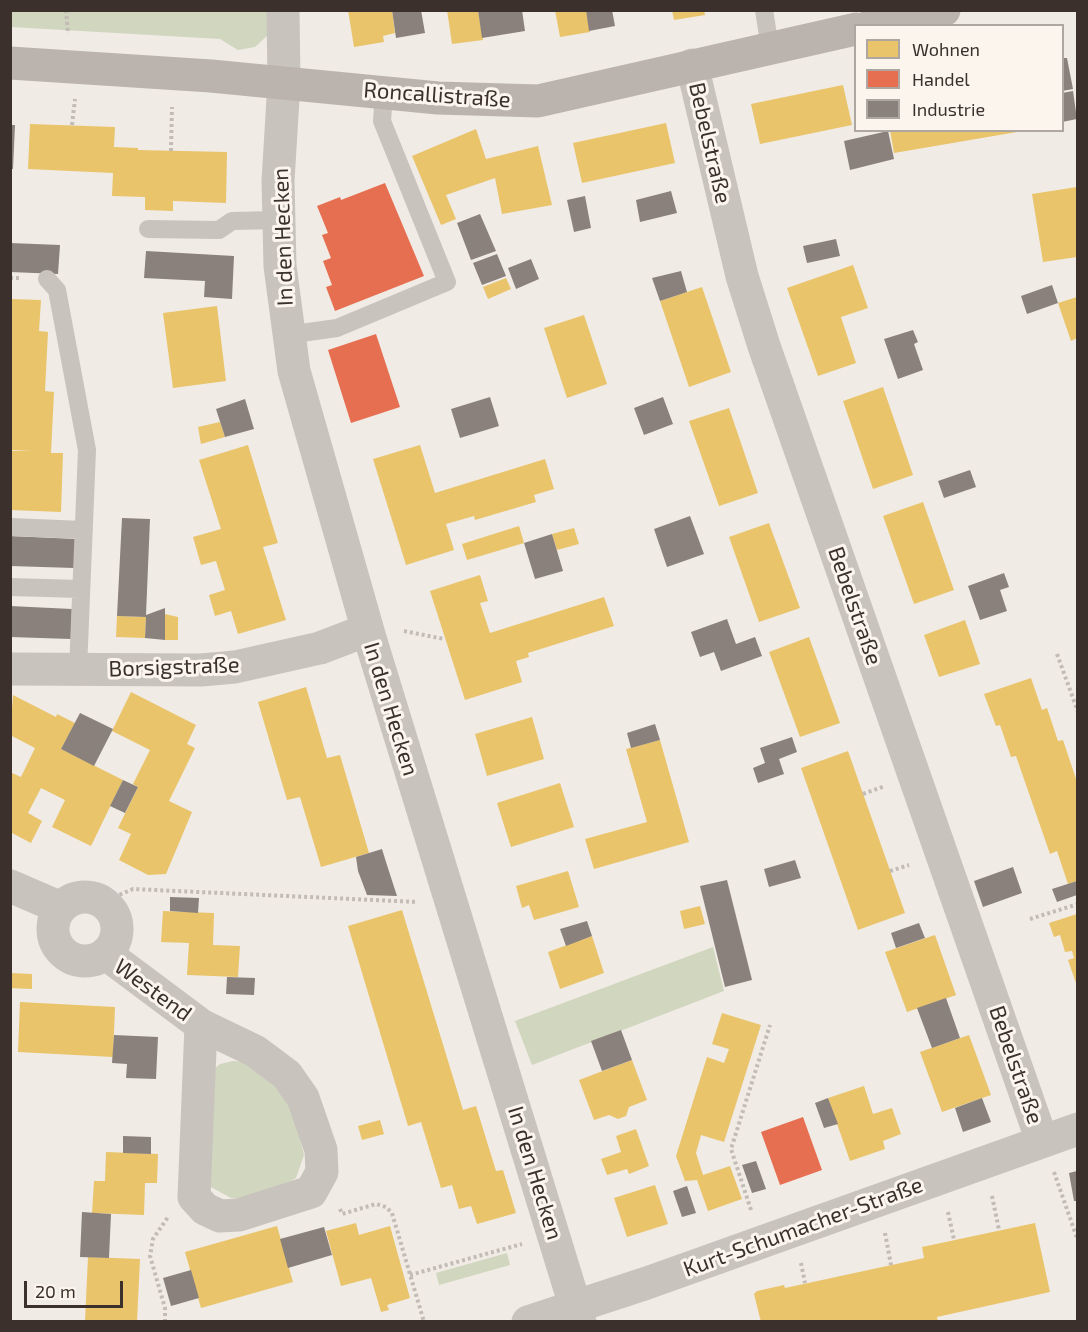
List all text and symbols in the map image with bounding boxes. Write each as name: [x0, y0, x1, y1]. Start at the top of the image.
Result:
legend: [854, 24, 1064, 132]
text: Wohnen: [912, 38, 980, 60]
text: Handel: [912, 68, 970, 90]
street label: Roncallistraße: [363, 77, 511, 113]
street label: Bebelstraße: [683, 80, 737, 206]
text: Industrie: [912, 98, 985, 120]
street label: In den Hecken: [267, 167, 299, 307]
street label: Bebelstraße: [822, 543, 888, 669]
street label: In den Hecken: [358, 639, 424, 779]
street label: Borsigstraße: [108, 652, 240, 682]
street label: Westend: [109, 953, 197, 1027]
street label: Bebelstraße: [983, 1002, 1049, 1128]
street label: In den Hecken: [502, 1103, 568, 1243]
street label: Kurt-Schumacher-Straße: [680, 1171, 926, 1283]
scale bar: [27, 1269, 126, 1307]
text: 20 m: [35, 1280, 76, 1302]

